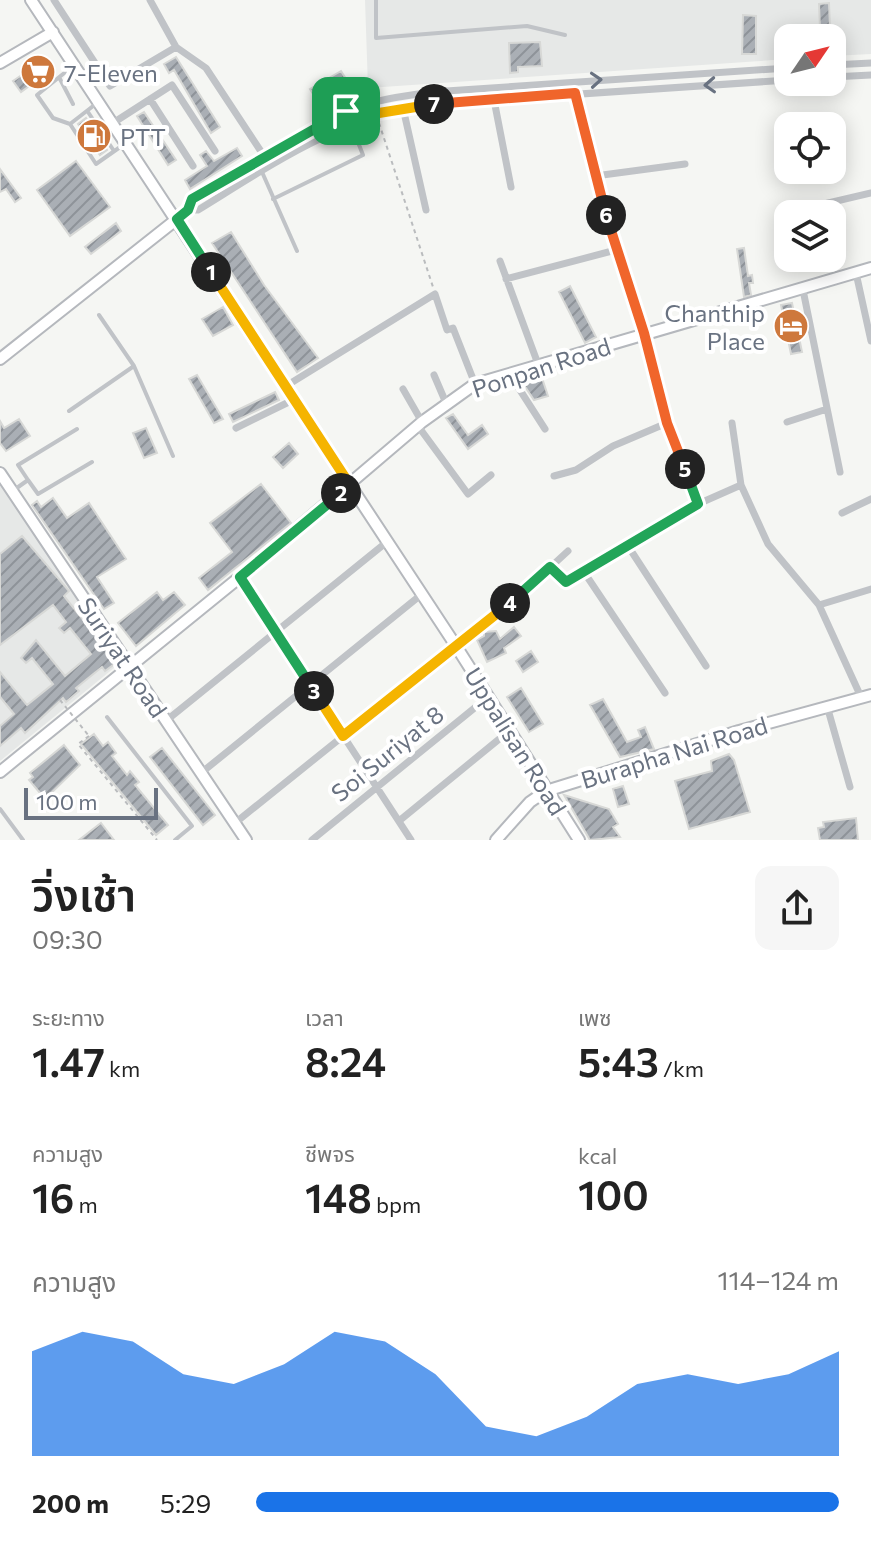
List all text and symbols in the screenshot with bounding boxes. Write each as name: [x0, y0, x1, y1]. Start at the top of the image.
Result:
north arrow: [774, 24, 846, 96]
map controls: [774, 24, 846, 272]
supermarket icon: 7-Eleven: [19, 53, 57, 91]
place label: 7-Eleven: [64, 58, 158, 87]
one-way arrow: [590, 72, 603, 89]
one-way arrow: [703, 76, 716, 93]
pin: [312, 77, 380, 145]
pin: 7: [414, 84, 454, 124]
icon: arrive: [324, 89, 368, 133]
text: 7: [428, 90, 440, 117]
button: locate: [774, 112, 846, 184]
fuel station icon: PTT: [75, 117, 113, 155]
place label: PTT: [120, 122, 166, 151]
pin: 6: [586, 195, 626, 235]
button: layers: [774, 200, 846, 272]
text: 6: [599, 201, 613, 228]
pin: 1: [191, 252, 231, 292]
text: 1: [206, 258, 216, 285]
place label: Chanthip Place: [665, 298, 765, 355]
hotel icon: Chanthip Place: [772, 307, 810, 345]
street label: Ponpan Road: [468, 331, 614, 403]
pin: 5: [665, 449, 705, 489]
text: 5: [679, 455, 691, 482]
pin: 2: [321, 473, 361, 513]
text: 2: [335, 479, 347, 506]
pin: 4: [490, 583, 530, 623]
text: 4: [503, 589, 517, 616]
street label: Suriyat Road: [72, 592, 174, 722]
street label: Uppalisan Road: [459, 662, 573, 820]
pin: 3: [294, 671, 334, 711]
text: 3: [308, 677, 320, 704]
street label: Soi Suriyat 8: [325, 699, 449, 807]
street label: Burapha Nai Road: [577, 710, 771, 794]
scale bar: [24, 784, 158, 820]
text: 100 m: [36, 788, 98, 815]
text: วิ่งเช้า: [32, 866, 136, 920]
button: share: [755, 866, 839, 950]
text: 09:30: [32, 923, 103, 954]
text: ระยะทาง: [32, 1004, 105, 1031]
text: เวลา: [305, 1004, 344, 1031]
text: เพซ: [578, 1004, 612, 1031]
text: 1.47: [32, 1036, 105, 1085]
text: 8:24: [305, 1036, 386, 1085]
text: 5:43: [578, 1036, 659, 1085]
text: km: [105, 1055, 140, 1082]
text: /km: [659, 1055, 704, 1082]
text: ความสูง: [32, 1140, 103, 1167]
text: ชีพจร: [305, 1140, 355, 1167]
text: kcal: [578, 1142, 617, 1169]
text: 100: [578, 1169, 649, 1218]
text: 16: [32, 1172, 74, 1221]
text: 148: [305, 1172, 372, 1221]
text: m: [74, 1191, 98, 1218]
text: bpm: [372, 1191, 421, 1218]
text: 114–124 m: [718, 1264, 839, 1295]
text: ความสูง: [32, 1266, 116, 1297]
text: 200 m: [32, 1487, 109, 1518]
text: 5:29: [160, 1487, 211, 1518]

